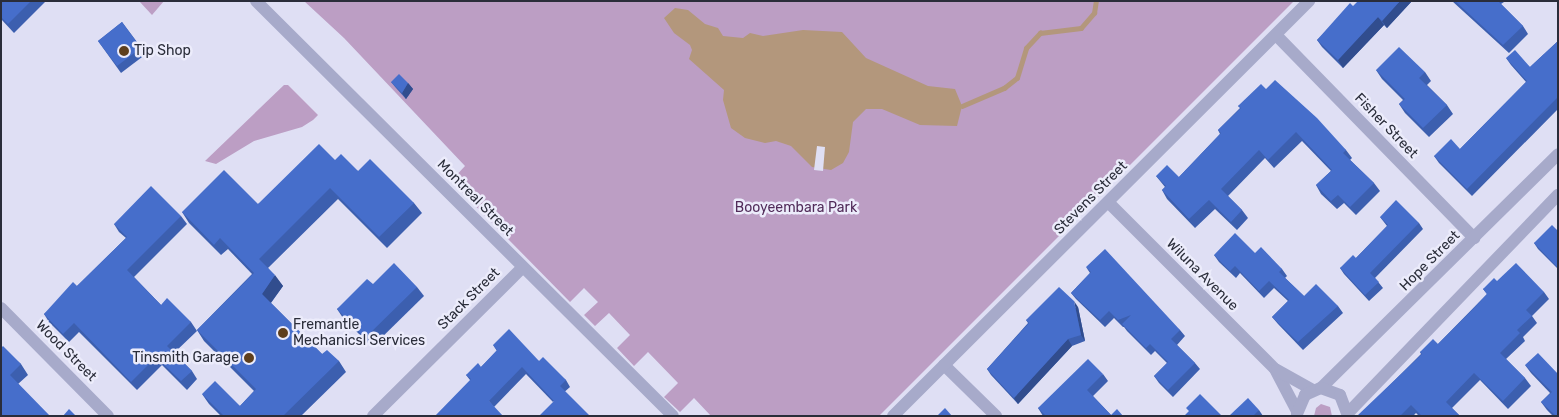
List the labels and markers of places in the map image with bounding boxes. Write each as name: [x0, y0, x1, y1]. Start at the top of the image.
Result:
place label: Tip Shop: [134, 43, 191, 59]
marker: Tip Shop: [118, 45, 130, 57]
place label: Fremantle Mechanicsl Services: [293, 317, 425, 350]
marker: Fremantle Mechanicsl Services: [277, 327, 289, 339]
place label: Tinsmith Garage: [132, 350, 239, 366]
marker: Tinsmith Garage: [243, 352, 255, 364]

